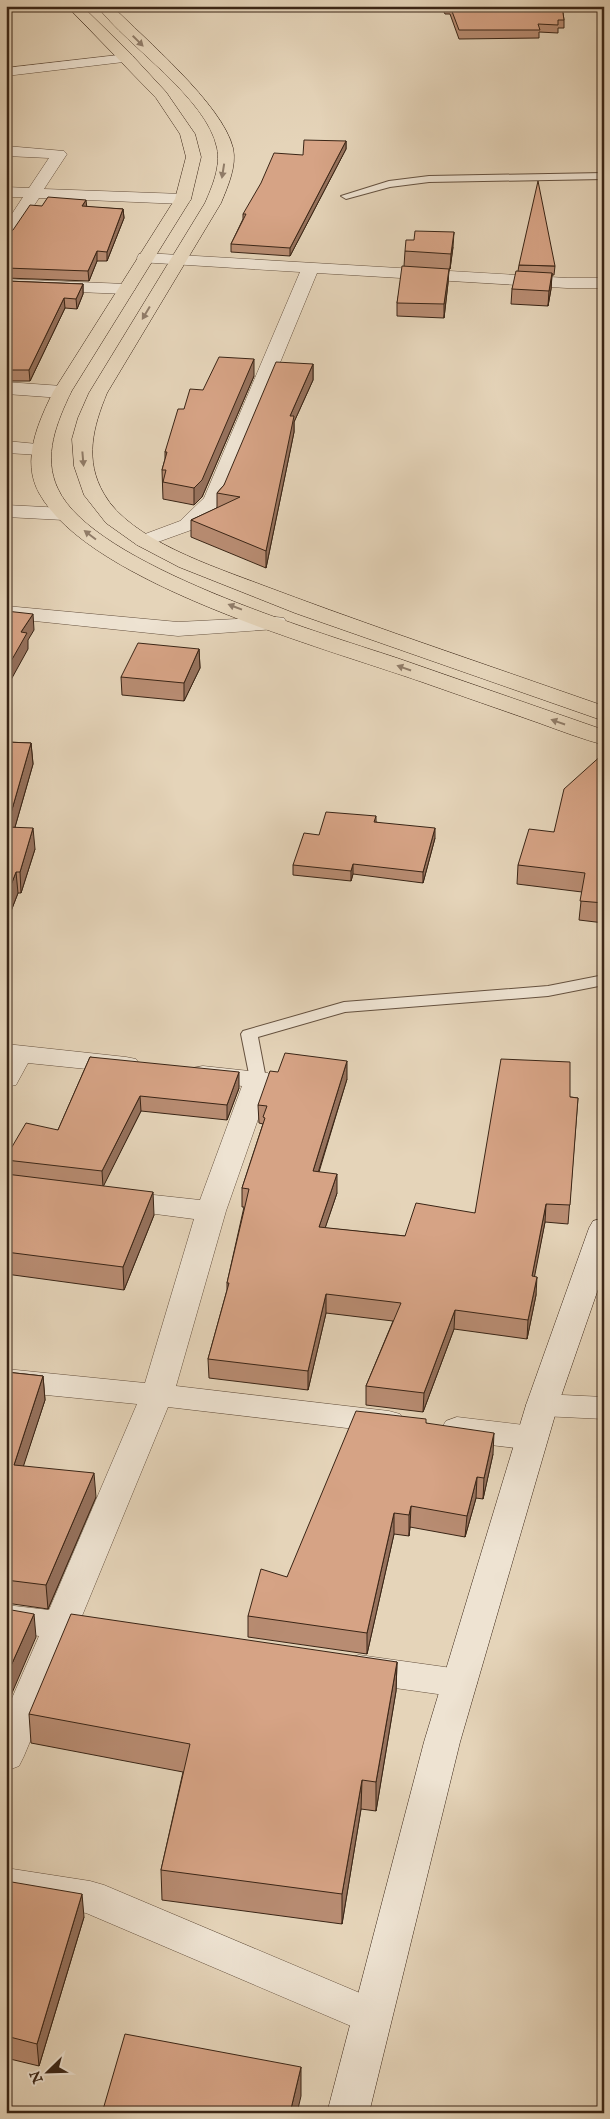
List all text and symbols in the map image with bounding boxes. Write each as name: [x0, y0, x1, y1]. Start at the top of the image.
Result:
one-way arrow: [132, 35, 144, 47]
one-way arrow: [219, 163, 227, 179]
one-way arrow: [142, 306, 151, 319]
one-way arrow: [80, 451, 88, 467]
one-way arrow: [83, 530, 97, 540]
one-way arrow: [227, 603, 242, 611]
one-way arrow: [397, 664, 412, 671]
one-way arrow: [550, 718, 565, 725]
north arrow: [22, 2046, 72, 2096]
text: N: [26, 2068, 48, 2087]

